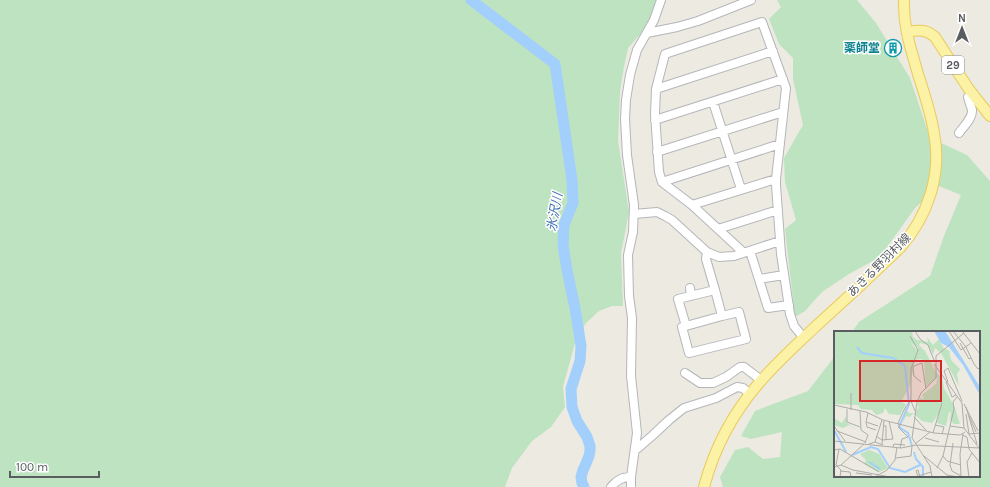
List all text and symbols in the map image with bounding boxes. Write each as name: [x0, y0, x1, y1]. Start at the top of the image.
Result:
north arrow: [942, 8, 982, 48]
text: N: [958, 12, 966, 25]
building icon: 薬師堂: [883, 38, 903, 58]
place label: 薬師堂: [844, 41, 880, 55]
road number: 29: [942, 56, 964, 74]
water label: 氷沢川: [544, 190, 566, 233]
street label: あきる野羽村線: [844, 230, 914, 300]
inset map: [834, 331, 980, 477]
scale bar: [10, 453, 99, 479]
text: 100 m: [16, 460, 48, 474]

